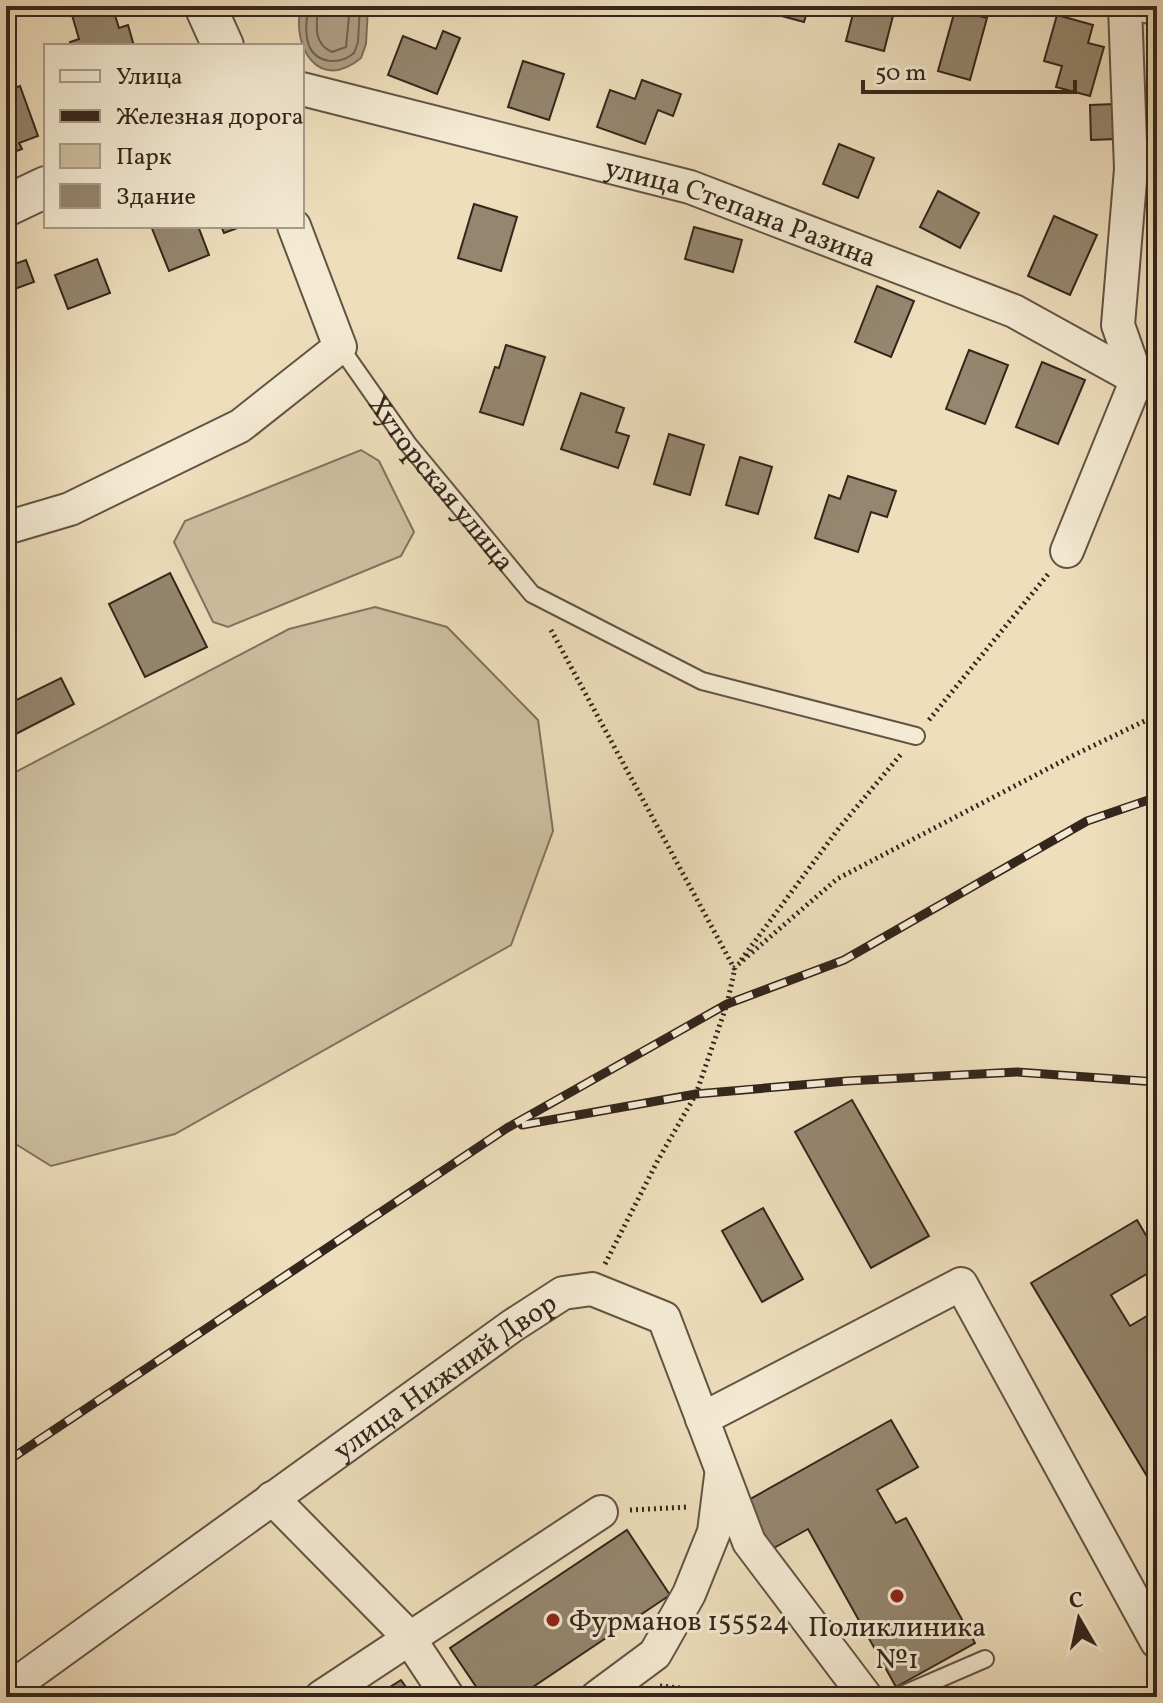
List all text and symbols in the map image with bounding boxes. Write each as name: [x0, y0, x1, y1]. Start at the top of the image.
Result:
legend: [44, 44, 304, 228]
scale bar: [863, 44, 1075, 94]
text: 50 m: [875, 57, 927, 91]
text: Улица: [116, 61, 183, 95]
text: Железная дорога: [116, 101, 304, 135]
text: Парк: [116, 141, 172, 175]
street label: улица Степана Разина: [600, 149, 882, 279]
text: Здание: [116, 181, 196, 215]
street label: Хуторская улица: [358, 388, 523, 581]
street label: улица Нижний Двор: [326, 1285, 565, 1471]
north arrow: [1039, 1579, 1119, 1659]
text: С: [1067, 1585, 1086, 1618]
marker: Поликлиника №1: [888, 1587, 906, 1605]
place label: Фурманов 155524: [569, 1603, 789, 1642]
place label: Поликлиника №1: [808, 1609, 986, 1680]
marker: Фурманов 155524: [544, 1611, 562, 1629]

